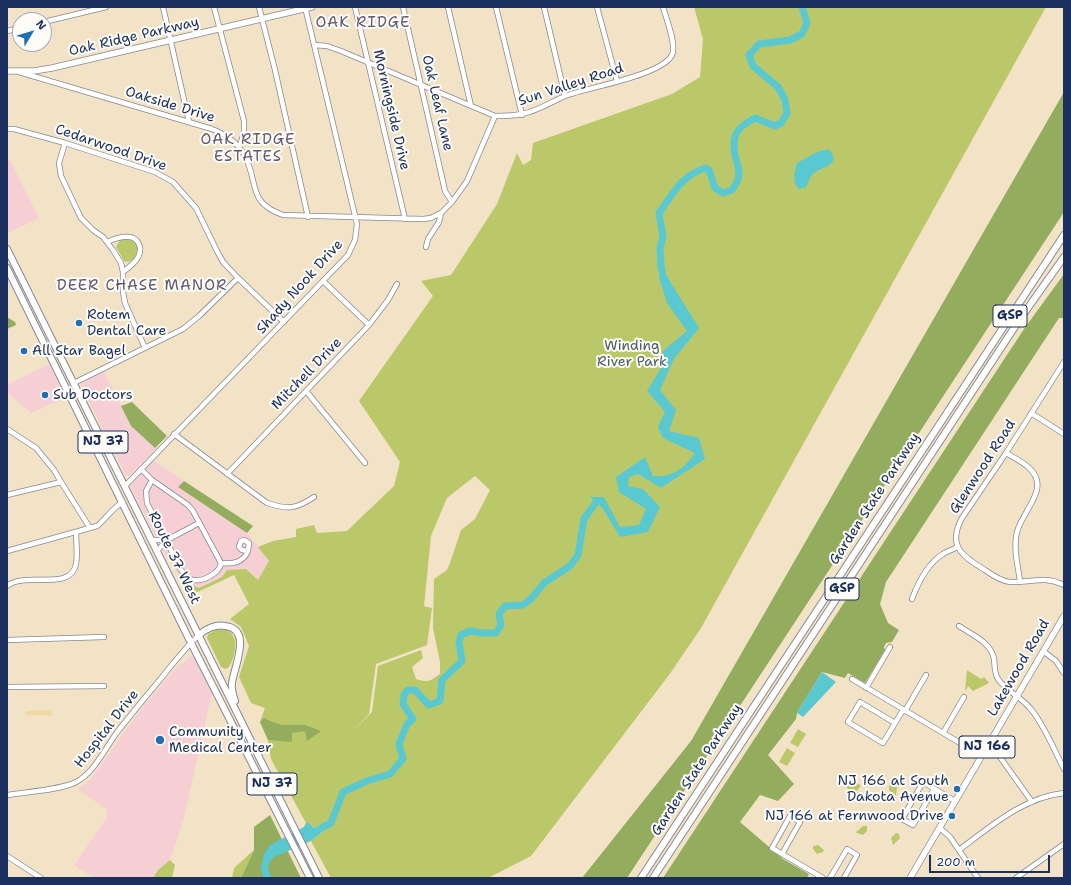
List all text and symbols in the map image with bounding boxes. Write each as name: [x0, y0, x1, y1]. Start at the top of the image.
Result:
north arrow: [12, 12, 52, 52]
street label: Oak Ridge Parkway: [67, 14, 201, 60]
district label: OAK RIDGE: [316, 14, 410, 32]
text: N: [32, 17, 50, 33]
street label: Morningside Drive: [369, 48, 413, 172]
street label: Oak Leaf Lane: [418, 53, 456, 153]
street label: Sun Valley Road: [516, 60, 626, 110]
street label: Oakside Drive: [123, 83, 217, 127]
street label: Cedarwood Drive: [53, 121, 169, 175]
district label: OAK RIDGE ESTATES: [201, 131, 295, 166]
street label: Shady Nook Drive: [253, 236, 347, 338]
district label: DEER CHASE MANOR: [57, 277, 227, 295]
road number: GSP: [993, 305, 1027, 327]
place label: Rotem Dental Care: [87, 307, 166, 340]
marker: Rotem Dental Care: [74, 318, 84, 328]
street label: Mitchell Drive: [268, 334, 346, 414]
park label: Winding River Park: [597, 338, 667, 370]
place label: All Star Bagel: [32, 343, 126, 359]
marker: All Star Bagel: [19, 346, 29, 356]
place label: Sub Doctors: [53, 387, 133, 403]
marker: Sub Doctors: [40, 390, 50, 400]
street label: Glenwood Road: [946, 417, 1020, 517]
street label: Garden State Parkway: [826, 430, 924, 568]
road number: NJ 37: [78, 431, 128, 453]
street label: Route 37 West: [144, 509, 204, 607]
road number: GSP: [825, 578, 859, 600]
street label: Lakewood Road: [984, 616, 1054, 720]
street label: Hospital Drive: [71, 687, 143, 771]
street label: Garden State Parkway: [648, 701, 746, 839]
place label: Community Medical Center: [169, 724, 272, 756]
marker: Community Medical Center: [154, 734, 166, 746]
road number: NJ 166: [959, 736, 1015, 758]
road number: NJ 37: [247, 773, 297, 795]
place label: NJ 166 at South Dakota Avenue: [838, 773, 949, 806]
marker: NJ 166 at South Dakota Avenue: [952, 784, 962, 794]
place label: NJ 166 at Fernwood Drive: [765, 808, 944, 824]
marker: NJ 166 at Fernwood Drive: [947, 811, 957, 821]
scale bar: [931, 847, 1052, 873]
text: 200 m: [936, 854, 975, 870]

